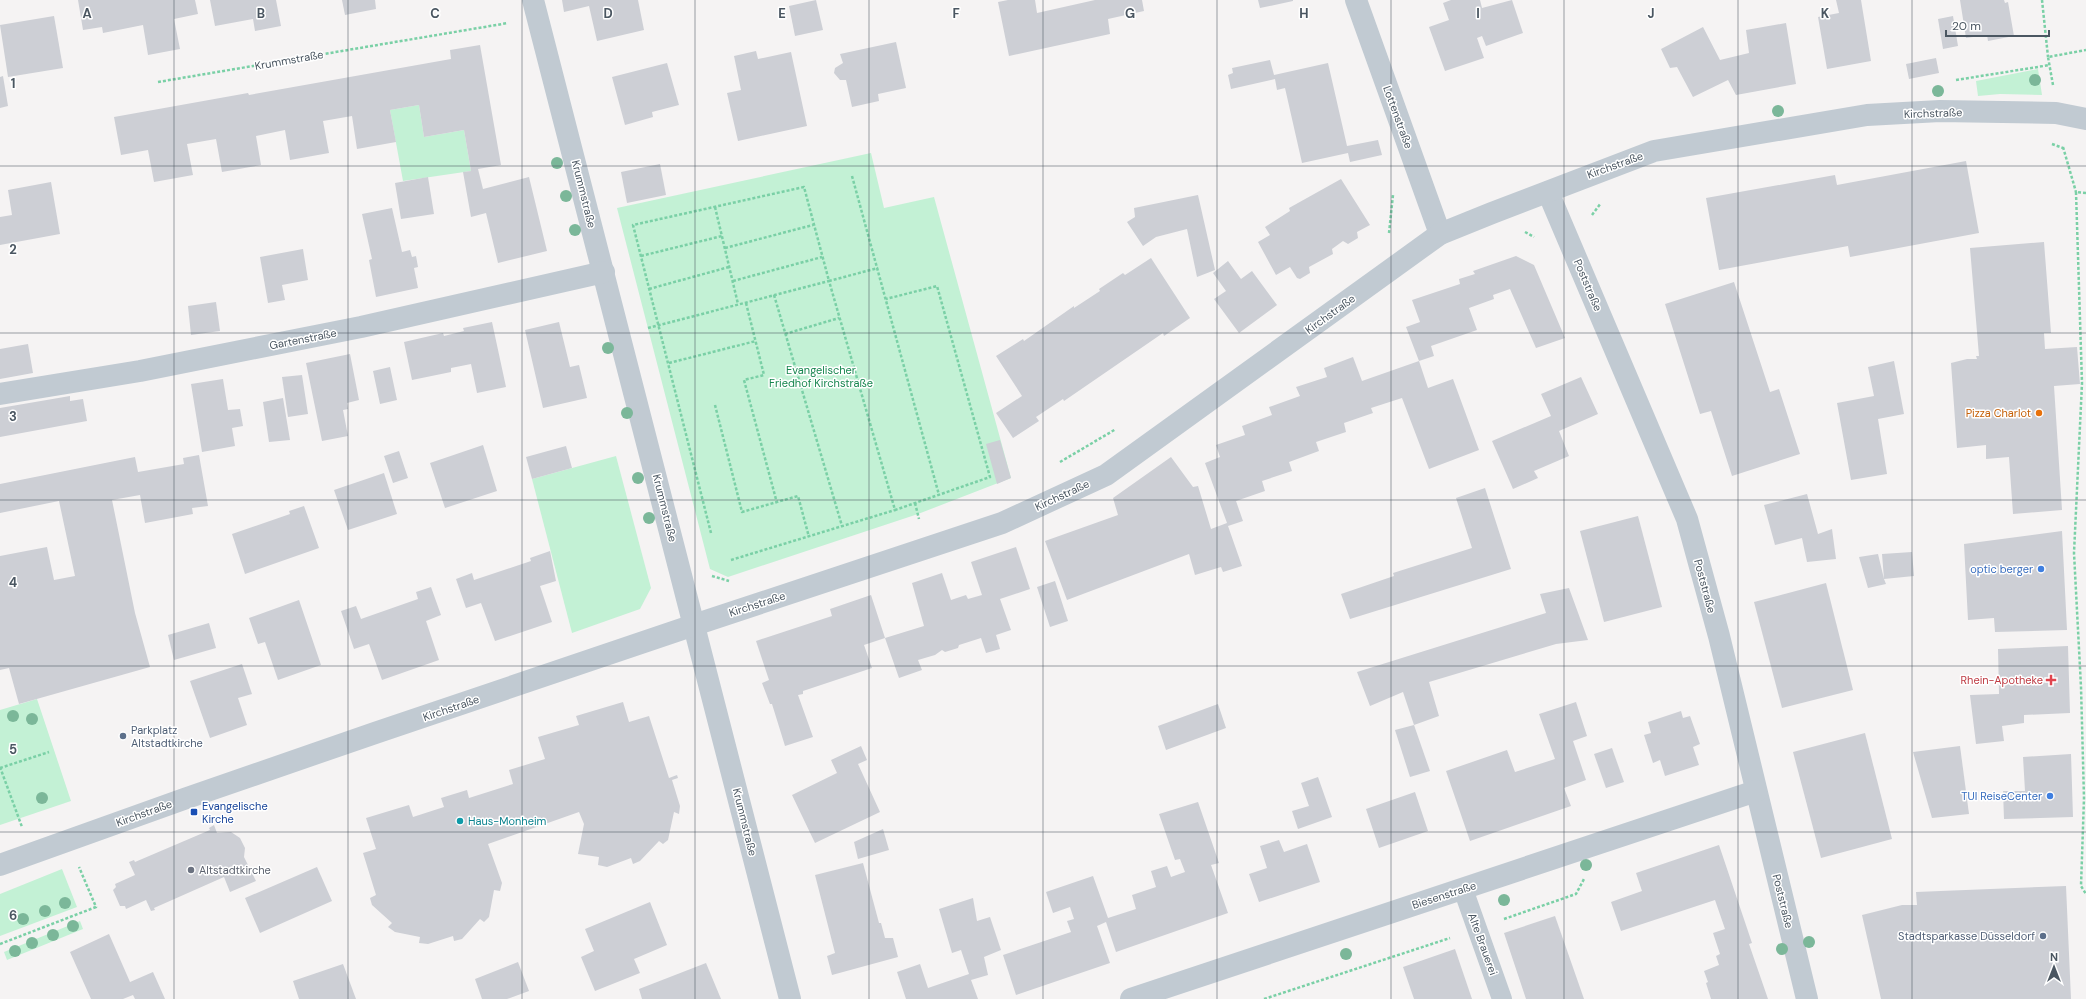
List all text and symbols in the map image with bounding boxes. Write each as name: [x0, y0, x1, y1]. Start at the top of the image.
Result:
text: A: [82, 5, 92, 22]
text: B: [257, 5, 265, 22]
text: C: [430, 5, 440, 22]
text: D: [603, 5, 613, 22]
text: E: [778, 5, 786, 22]
text: F: [952, 5, 960, 22]
text: G: [1125, 5, 1135, 22]
text: H: [1299, 5, 1309, 22]
text: I: [1476, 5, 1480, 22]
text: J: [1647, 5, 1655, 22]
text: K: [1821, 5, 1830, 22]
scale bar: [1946, 12, 2049, 38]
text: 20 m: [1952, 18, 1981, 34]
street label: Krummstraße: [254, 47, 324, 73]
text: 1: [11, 75, 15, 92]
street label: Lottenstraße: [1380, 84, 1416, 150]
street label: Kirchstraße: [1903, 105, 1963, 121]
street label: Kirchstraße: [1585, 148, 1645, 182]
street label: Krummstraße: [569, 159, 599, 229]
text: 2: [9, 241, 17, 258]
street label: Poststraße: [1571, 257, 1605, 313]
street label: Kirchstraße: [1302, 291, 1358, 337]
street label: Gartenstraße: [268, 326, 338, 352]
park label: Evangelischer Friedhof Kirchstraße: [769, 363, 873, 390]
place label: Pizza Charlot: [1966, 406, 2031, 420]
text: 3: [9, 408, 17, 425]
marker: Pizza Charlot: [2034, 408, 2044, 418]
street label: Krummstraße: [650, 473, 680, 543]
street label: Kirchstraße: [1033, 476, 1091, 514]
street label: Poststraße: [1691, 558, 1719, 614]
place label: optic berger: [1970, 562, 2033, 576]
marker: optic berger: [2036, 564, 2046, 574]
text: 4: [9, 574, 17, 591]
street label: Kirchstraße: [727, 588, 787, 620]
place label: Rhein-Apotheke: [1961, 673, 2043, 687]
marker: Rhein-Apotheke: [2046, 675, 2056, 685]
street label: Kirchstraße: [421, 692, 481, 724]
place label: Parkplatz Altstadtkirche: [131, 723, 203, 750]
marker: Parkplatz Altstadtkirche: [118, 731, 128, 741]
text: 5: [9, 741, 17, 758]
street label: Krummstraße: [730, 787, 760, 857]
place label: TUI ReiseCenter: [1961, 789, 2042, 803]
marker: TUI ReiseCenter: [2045, 791, 2055, 801]
street label: Kirchstraße: [114, 796, 174, 830]
place label: Evangelische Kirche: [202, 799, 268, 826]
marker: Evangelische Kirche: [189, 807, 199, 817]
place label: Haus-Monheim: [468, 814, 547, 828]
marker: Haus-Monheim: [455, 816, 465, 826]
place label: Altstadtkirche: [199, 863, 271, 877]
marker: Altstadtkirche: [186, 865, 196, 875]
street label: Poststraße: [1770, 873, 1796, 929]
street label: Biesenstraße: [1410, 878, 1478, 912]
text: 6: [9, 907, 17, 924]
street label: Alte Brauerei: [1465, 911, 1501, 977]
place label: Stadtsparkasse Düsseldorf: [1898, 929, 2035, 943]
marker: Stadtsparkasse Düsseldorf: [2038, 931, 2048, 941]
north arrow: [2034, 947, 2074, 987]
text: N: [2050, 950, 2058, 964]

